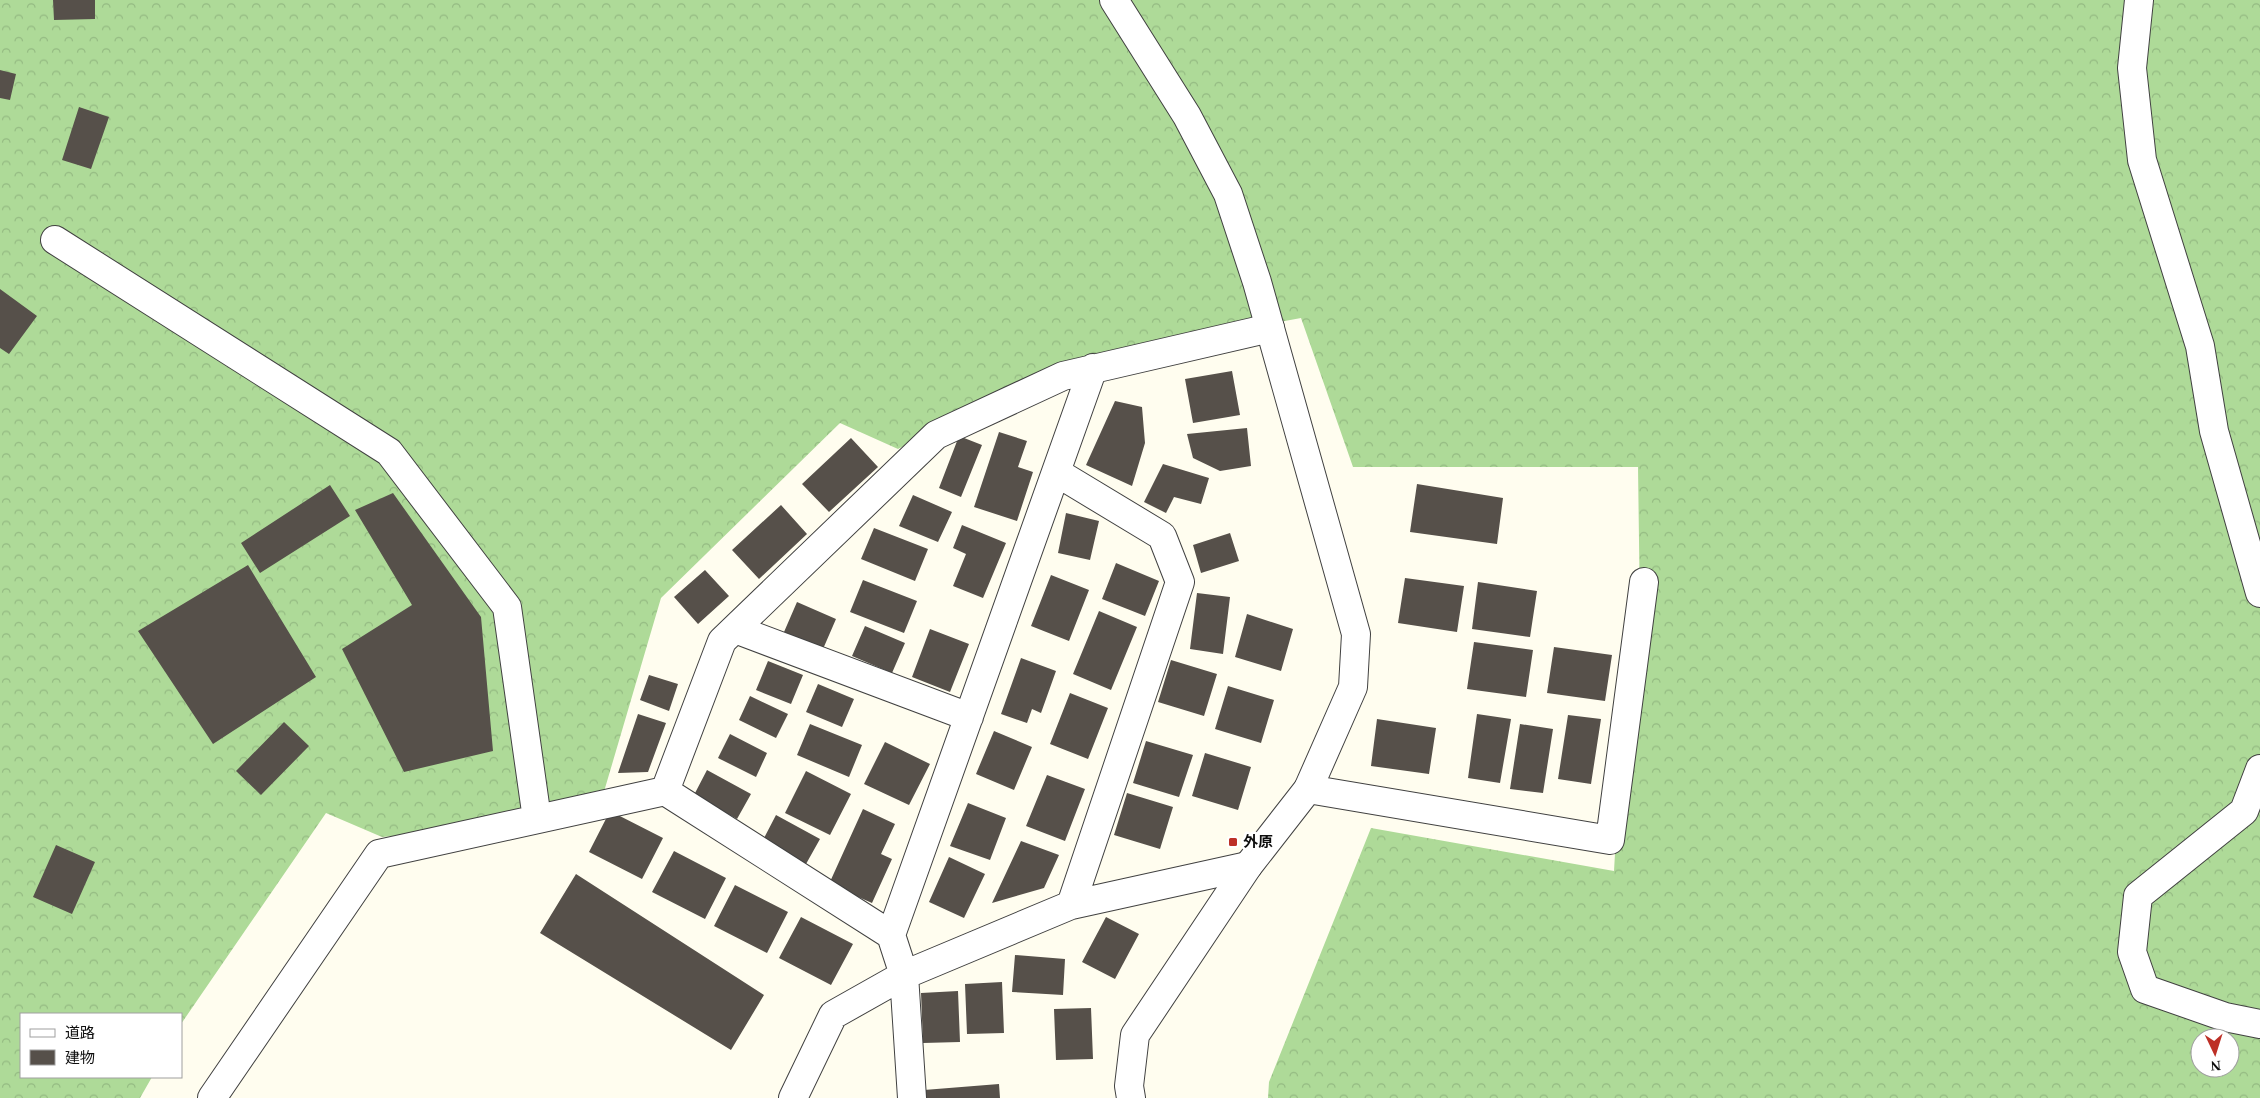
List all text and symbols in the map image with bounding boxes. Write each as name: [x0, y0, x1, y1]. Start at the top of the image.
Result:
place label: 外原: [1243, 833, 1273, 850]
marker: 外原: [1227, 836, 1239, 848]
legend: [20, 1013, 182, 1078]
text: 道路: [65, 1025, 95, 1041]
north arrow: [2190, 1028, 2240, 1078]
text: 建物: [65, 1050, 95, 1066]
text: N: [2210, 1058, 2221, 1073]

